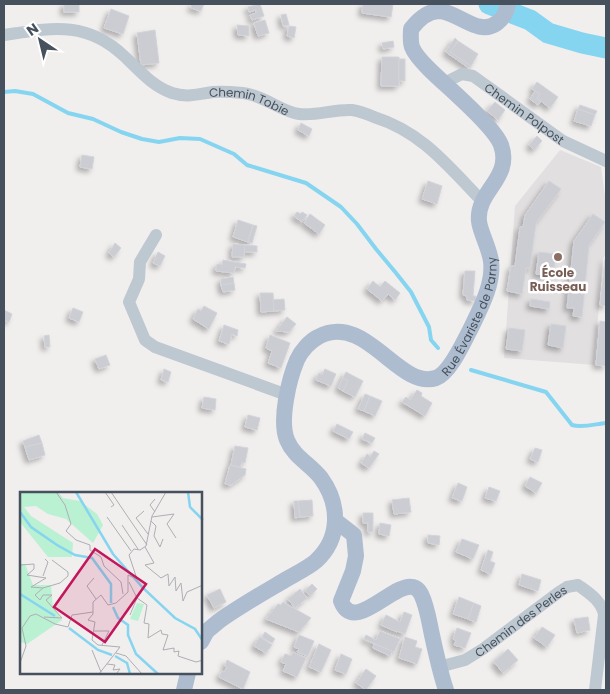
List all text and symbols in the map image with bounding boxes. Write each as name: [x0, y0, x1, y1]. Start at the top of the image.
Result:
north arrow: [15, 15, 65, 65]
text: N: [22, 18, 43, 41]
street label: Chemin Polpost: [481, 79, 568, 148]
street label: Chemin Tobie: [208, 83, 292, 119]
marker: École Ruisseau: [552, 251, 564, 263]
street label: Rue Évariste de Parny: [437, 256, 500, 379]
place label: École Ruisseau: [530, 264, 586, 295]
inset map: [20, 492, 202, 674]
street label: Chemin des Perles: [471, 581, 570, 661]

